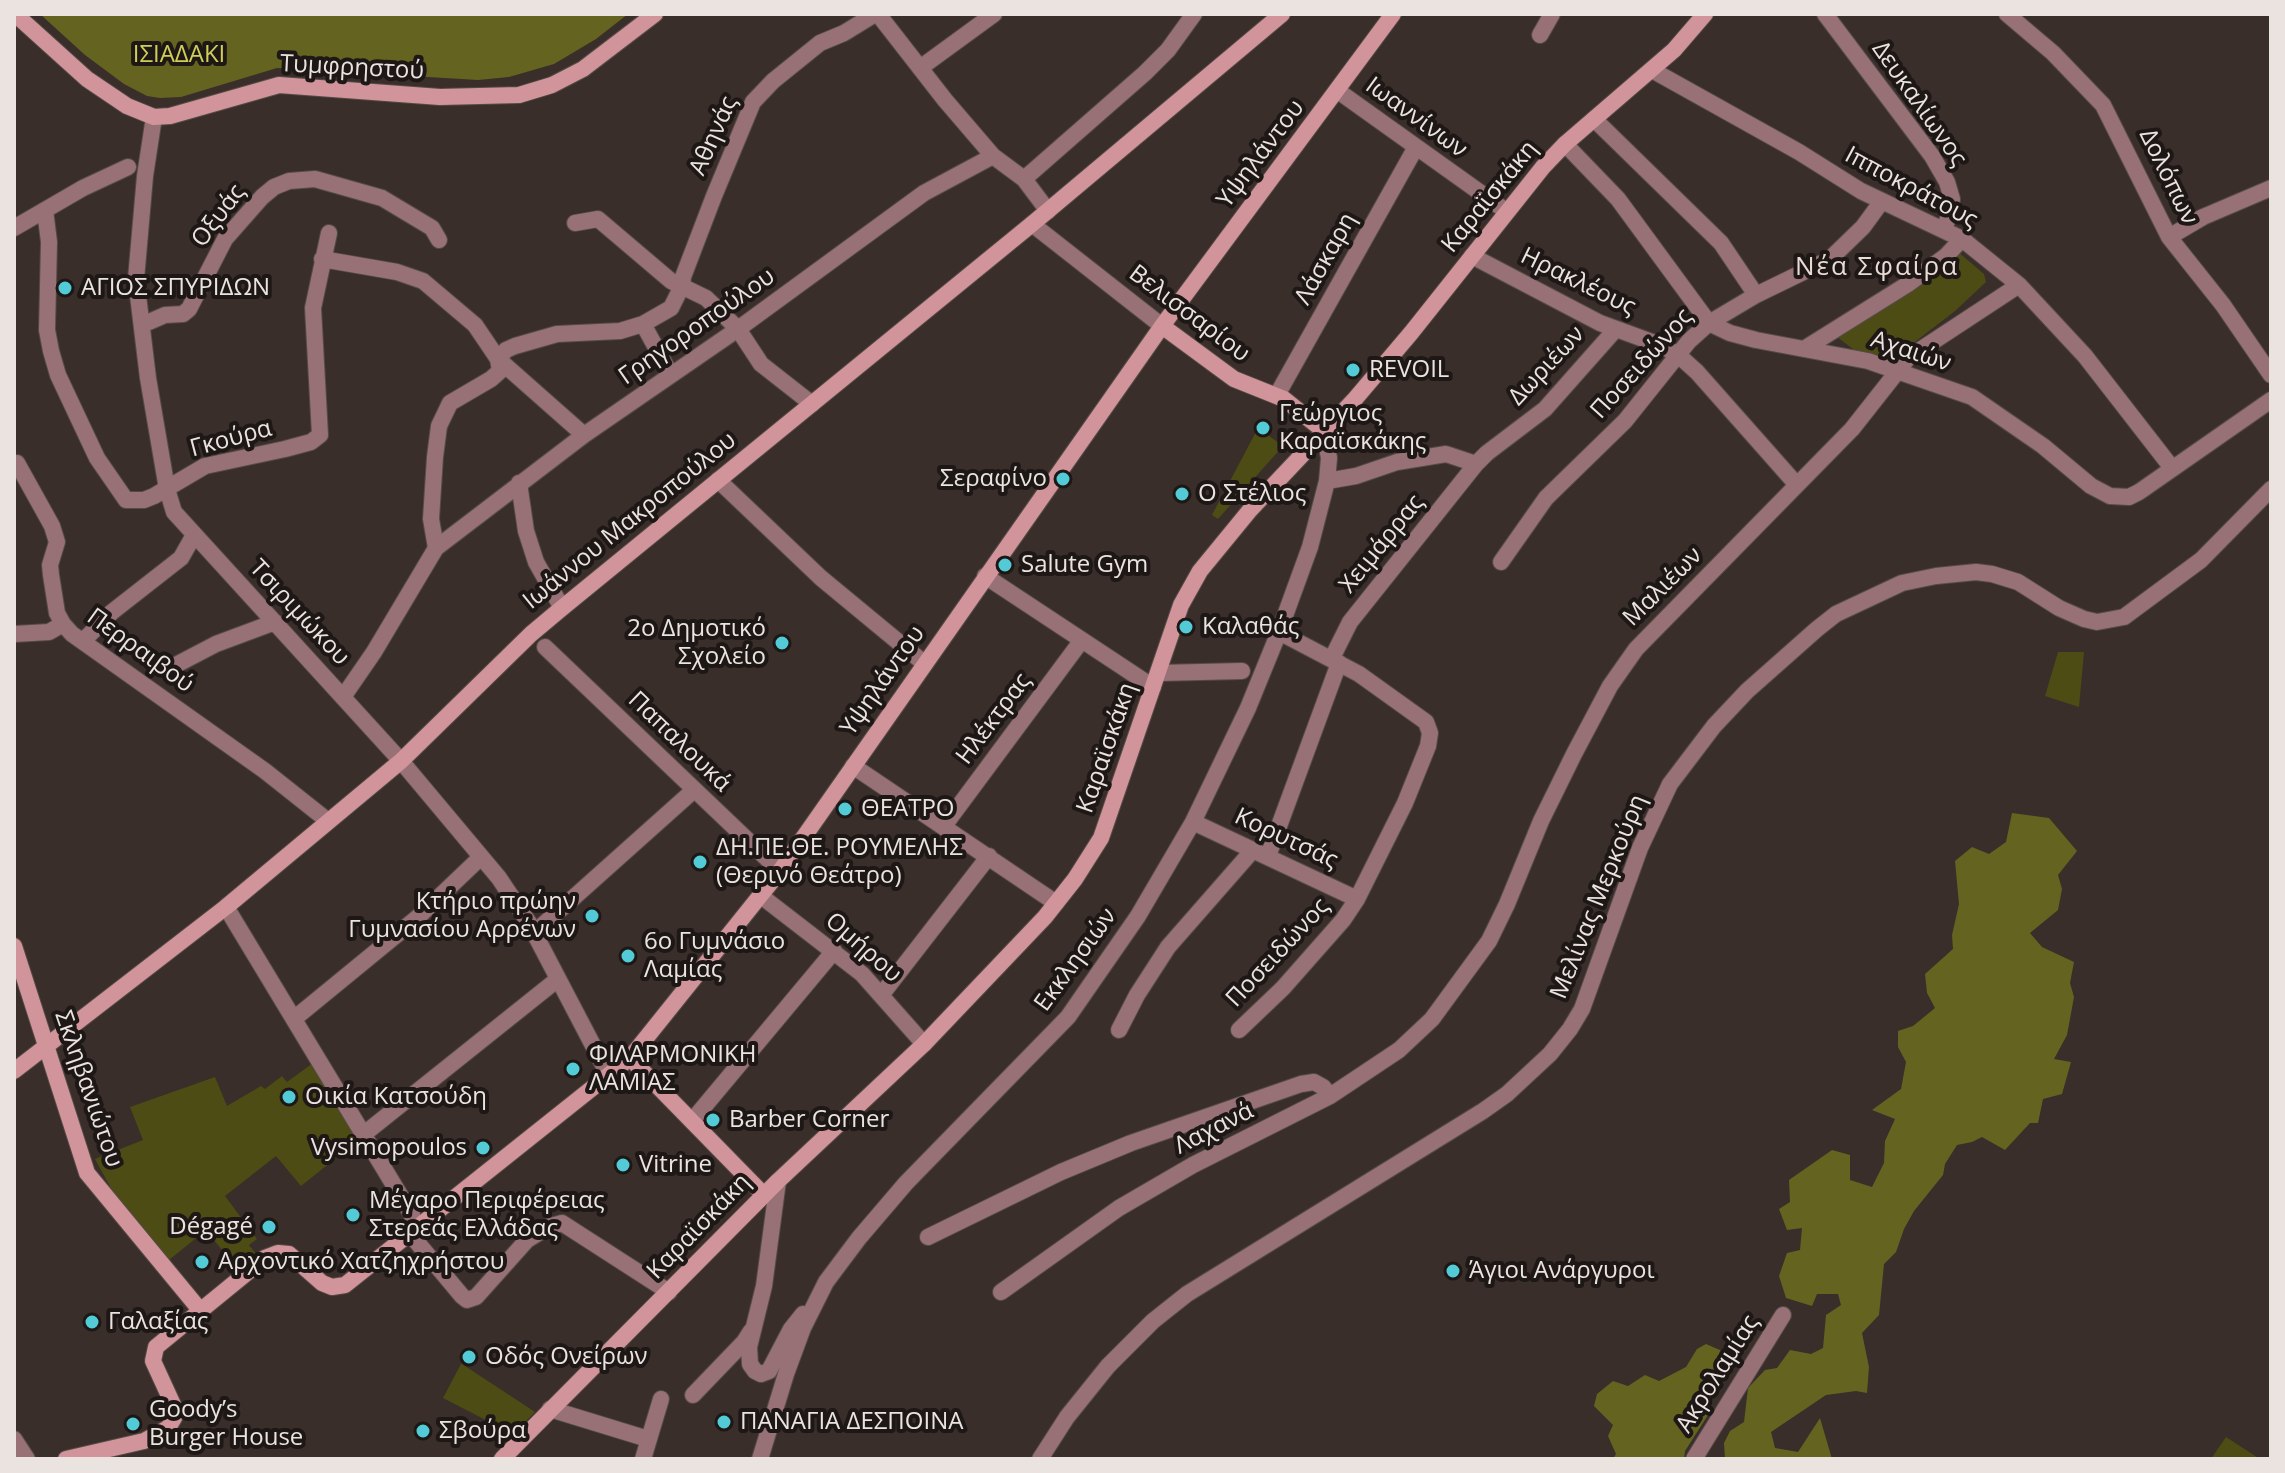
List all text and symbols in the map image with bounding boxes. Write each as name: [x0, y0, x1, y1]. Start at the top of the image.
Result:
street label: Δευκαλίωνος: [1865, 36, 1973, 172]
park label: ΙΣΙΑΔΑΚΙ: [133, 41, 225, 69]
street label: Τυμφρηστού: [279, 50, 425, 86]
street label: Ιωαννίνων: [1360, 71, 1472, 165]
street label: Αθηνάς: [684, 92, 744, 180]
street label: Υψηλάντου: [1211, 95, 1311, 213]
street label: Δολόπων: [2133, 124, 2203, 230]
street label: Καραϊσκάκη: [1436, 135, 1544, 259]
street label: Ιπποκράτους: [1840, 141, 1982, 235]
street label: Οξυάς: [186, 179, 252, 253]
street label: Λάσκαρη: [1289, 208, 1363, 310]
street label: Ηρακλέους: [1516, 242, 1640, 322]
district label: Νέα Σφαίρα: [1795, 252, 1959, 284]
street label: Βελισσαρίου: [1123, 259, 1255, 369]
street label: Γρηγοροπούλου: [613, 262, 781, 392]
place label: ΑΓΙΟΣ ΣΠΥΡΙΔΩΝ: [81, 274, 270, 302]
marker: ΑΓΙΟΣ ΣΠΥΡΙΔΩΝ: [56, 279, 74, 297]
street label: Ποσειδώνος: [1585, 303, 1699, 425]
street label: Δωριέων: [1503, 320, 1591, 412]
street label: Αχαιών: [1867, 326, 1955, 378]
place label: REVOIL: [1369, 356, 1449, 384]
marker: REVOIL: [1344, 361, 1362, 379]
place label: Γεώργιος Καραϊσκάκης: [1279, 400, 1426, 456]
street label: Γκούρα: [187, 414, 275, 464]
marker: Γεώργιος Καραϊσκάκης: [1254, 419, 1272, 437]
street label: Ιωάννου Μακροπούλου: [518, 426, 742, 616]
place label: Σεραφίνο: [940, 465, 1047, 493]
marker: Σεραφίνο: [1054, 470, 1072, 488]
place label: Ο Στέλιος: [1198, 480, 1306, 508]
marker: Ο Στέλιος: [1173, 485, 1191, 503]
street label: Χειμάρρας: [1334, 489, 1430, 599]
street label: Μαλιέων: [1617, 541, 1709, 633]
place label: Salute Gym: [1021, 551, 1148, 579]
street label: Τσιριμώκου: [243, 554, 355, 672]
marker: Salute Gym: [996, 556, 1014, 574]
street label: Περραιβού: [81, 603, 199, 699]
place label: Καλαθάς: [1202, 613, 1299, 641]
place label: 2ο Δημοτικό Σχολείο: [627, 615, 766, 671]
marker: Καλαθάς: [1177, 618, 1195, 636]
street label: Υψηλάντου: [835, 621, 931, 741]
marker: 2ο Δημοτικό Σχολείο: [773, 634, 791, 652]
street label: Ηλέκτρας: [950, 668, 1038, 770]
street label: Καραϊσκάκη: [1071, 679, 1143, 817]
street label: Παπαλουκά: [622, 686, 736, 798]
street label: Μελίνας Μερκούρη: [1545, 791, 1653, 1003]
place label: ΘΕΑΤΡΟ: [861, 795, 955, 823]
marker: ΘΕΑΤΡΟ: [836, 800, 854, 818]
street label: Κορυτσάς: [1230, 803, 1342, 875]
place label: ΔΗ.ΠΕ.ΘΕ. ΡΟΥΜΕΛΗΣ (Θερινό Θεάτρο): [716, 834, 963, 890]
marker: ΔΗ.ΠΕ.ΘΕ. ΡΟΥΜΕΛΗΣ (Θερινό Θεάτρο): [691, 853, 709, 871]
place label: Κτήριο πρώην Γυμνασίου Αρρένων: [348, 888, 576, 944]
street label: Ποσειδώνος: [1220, 893, 1336, 1013]
street label: Εκκλησιών: [1029, 903, 1123, 1017]
marker: Κτήριο πρώην Γυμνασίου Αρρένων: [583, 907, 601, 925]
street label: Ομήρου: [819, 907, 907, 989]
place label: 6ο Γυμνάσιο Λαμίας: [644, 928, 785, 984]
marker: 6ο Γυμνάσιο Λαμίας: [619, 947, 637, 965]
street label: Σκληβανιώτου: [48, 1007, 128, 1171]
place label: ΦΙΛΑΡΜΟΝΙΚΗ ΛΑΜΙΑΣ: [589, 1041, 756, 1097]
marker: ΦΙΛΑΡΜΟΝΙΚΗ ΛΑΜΙΑΣ: [564, 1060, 582, 1078]
place label: Οικία Κατσούδη: [305, 1083, 487, 1111]
marker: Οικία Κατσούδη: [280, 1088, 298, 1106]
street label: Λαχανά: [1170, 1097, 1258, 1161]
place label: Barber Corner: [729, 1106, 889, 1134]
marker: Barber Corner: [704, 1111, 722, 1129]
place label: Vysimopoulos: [311, 1134, 467, 1162]
marker: Vysimopoulos: [474, 1139, 492, 1157]
place label: Vitrine: [639, 1151, 712, 1179]
marker: Vitrine: [614, 1156, 632, 1174]
street label: Καραϊσκάκη: [641, 1168, 757, 1286]
place label: Μέγαρο Περιφέρειας Στερεάς Ελλάδας: [369, 1187, 605, 1243]
marker: Μέγαρο Περιφέρειας Στερεάς Ελλάδας: [344, 1206, 362, 1224]
place label: Dégagé: [169, 1213, 253, 1241]
marker: Dégagé: [260, 1218, 278, 1236]
place label: Αρχοντικό Χατζηχρήστου: [218, 1248, 504, 1276]
marker: Αρχοντικό Χατζηχρήστου: [193, 1253, 211, 1271]
place label: Άγιοι Ανάργυροι: [1469, 1257, 1655, 1285]
marker: Άγιοι Ανάργυροι: [1444, 1262, 1462, 1280]
place label: Γαλαξίας: [108, 1308, 208, 1336]
street label: Ακρολαμίας: [1670, 1310, 1766, 1438]
marker: Γαλαξίας: [83, 1313, 101, 1331]
place label: Οδός Ονείρων: [485, 1343, 648, 1371]
marker: Οδός Ονείρων: [460, 1348, 478, 1366]
place label: Goody’s Burger House: [149, 1396, 303, 1452]
place label: ΠΑΝΑΓΙΑ ΔΕΣΠΟΙΝΑ: [740, 1408, 963, 1436]
marker: ΠΑΝΑΓΙΑ ΔΕΣΠΟΙΝΑ: [715, 1413, 733, 1431]
marker: Goody’s Burger House: [124, 1415, 142, 1433]
place label: Σβούρα: [439, 1417, 526, 1445]
marker: Σβούρα: [414, 1422, 432, 1440]

